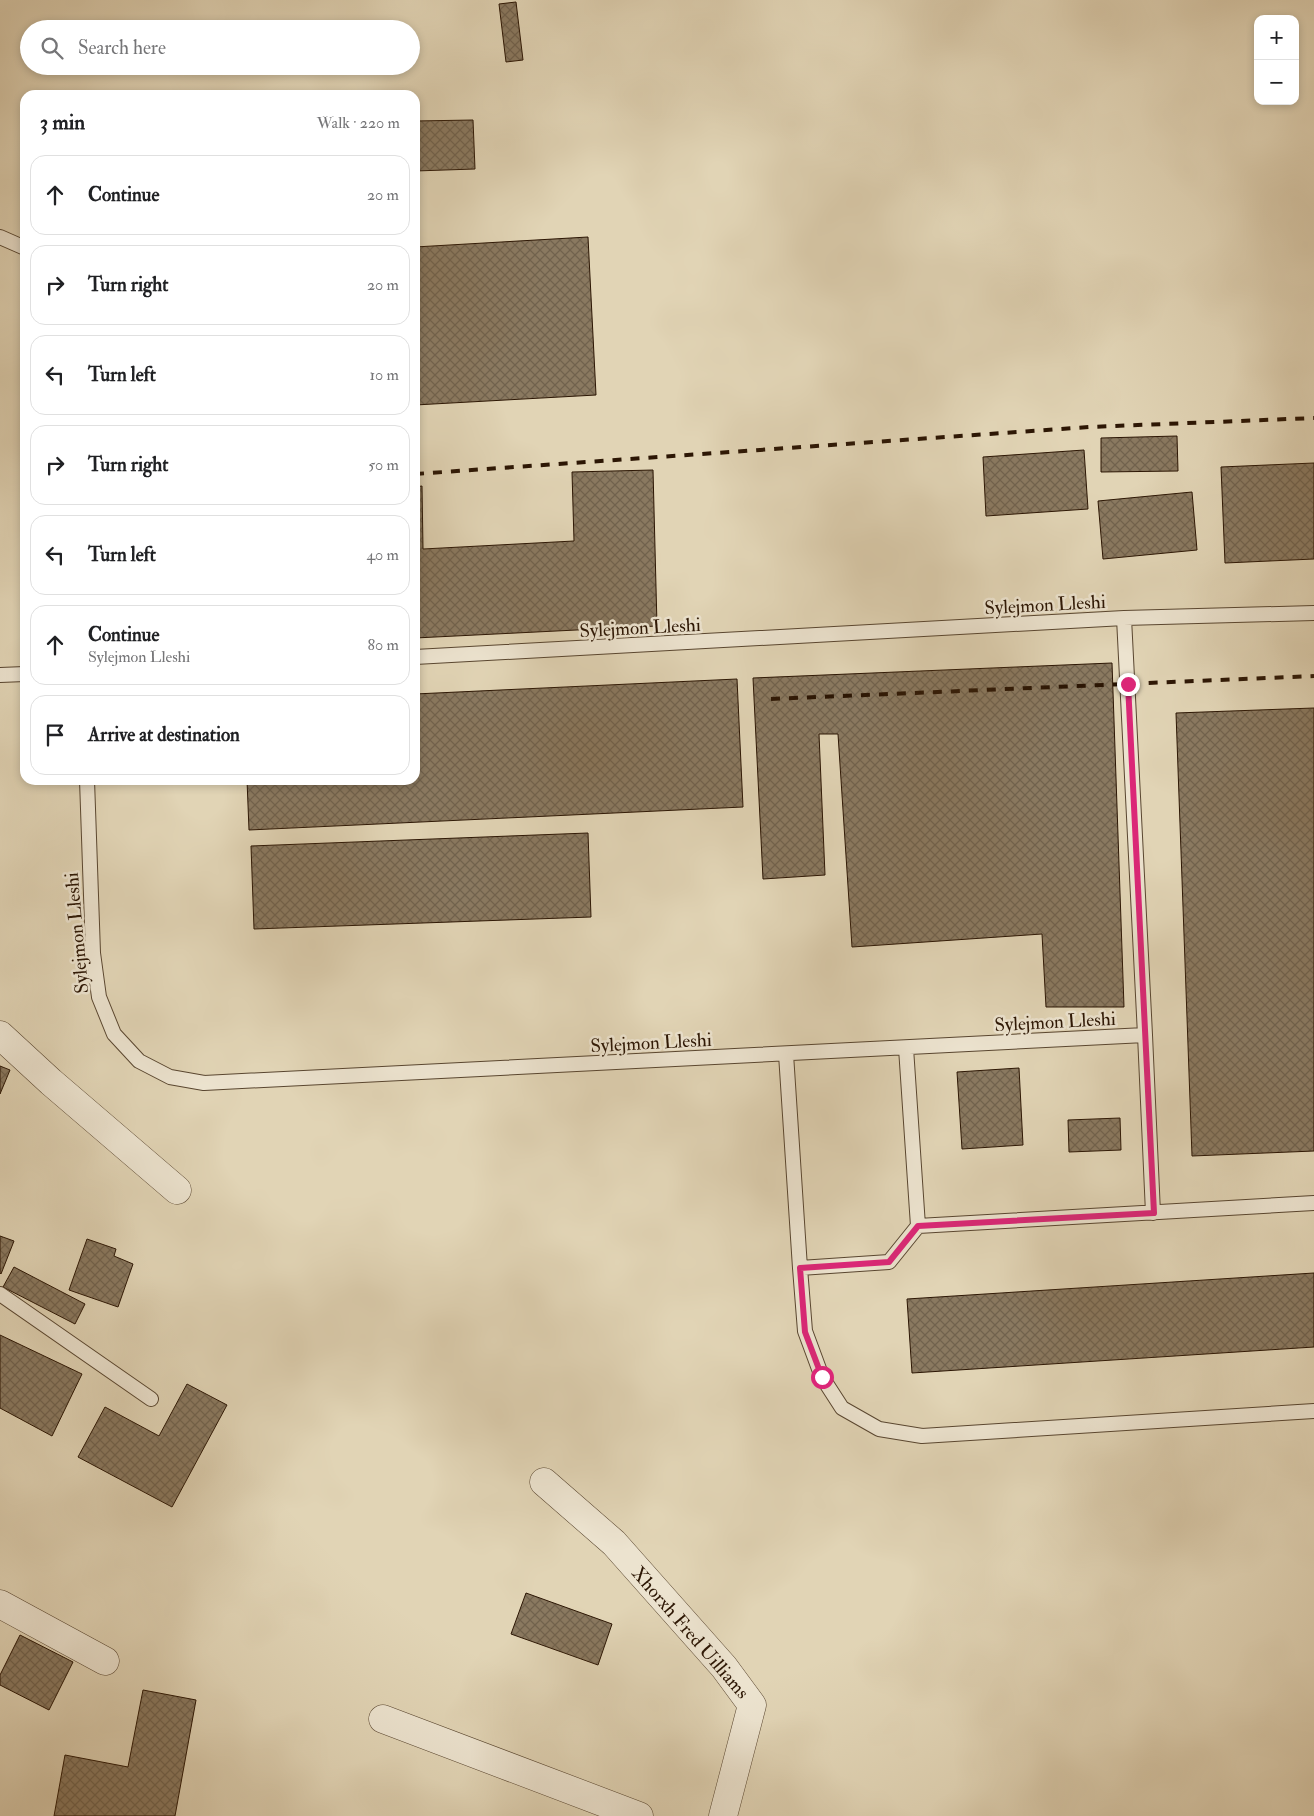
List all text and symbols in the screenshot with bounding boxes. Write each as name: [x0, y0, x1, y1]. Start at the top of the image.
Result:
map controls: [1254, 15, 1299, 105]
button: +: [1254, 15, 1299, 60]
search box: [20, 20, 420, 75]
icon: search: [38, 34, 66, 62]
text: Search here: [78, 36, 166, 60]
button: −: [1254, 60, 1299, 105]
text: 3 min: [40, 109, 85, 136]
text: Walk · 220 m: [317, 113, 400, 133]
icon: ahead: [41, 181, 69, 209]
text: Continue: [88, 183, 159, 207]
text: 20 m: [367, 185, 399, 205]
icon: right: [41, 271, 69, 299]
text: Turn right: [88, 273, 168, 297]
text: 20 m: [367, 275, 399, 295]
icon: left: [41, 361, 69, 389]
text: Turn left: [88, 363, 156, 387]
text: 10 m: [369, 365, 399, 385]
icon: right: [41, 451, 69, 479]
text: Turn right: [88, 453, 168, 477]
text: 50 m: [368, 455, 399, 475]
icon: left: [41, 541, 69, 569]
text: Turn left: [88, 543, 156, 567]
text: 40 m: [366, 545, 399, 565]
street label: Sylejmon Lleshi: [984, 590, 1106, 620]
street label: Sylejmon Lleshi: [579, 613, 701, 643]
text: Continue: [88, 623, 159, 647]
icon: ahead: [41, 631, 69, 659]
text: 80 m: [368, 635, 399, 655]
text: Sylejmon Lleshi: [88, 647, 190, 667]
route end: [1117, 673, 1140, 696]
icon: arrive: [41, 721, 69, 749]
text: Arrive at destination: [88, 723, 240, 747]
street label: Sylejmon Lleshi: [60, 871, 94, 994]
street label: Sylejmon Lleshi: [994, 1007, 1116, 1037]
street label: Sylejmon Lleshi: [590, 1028, 712, 1058]
route start: [811, 1366, 834, 1389]
street label: Xhorxh Fred Uilliams: [626, 1561, 754, 1704]

